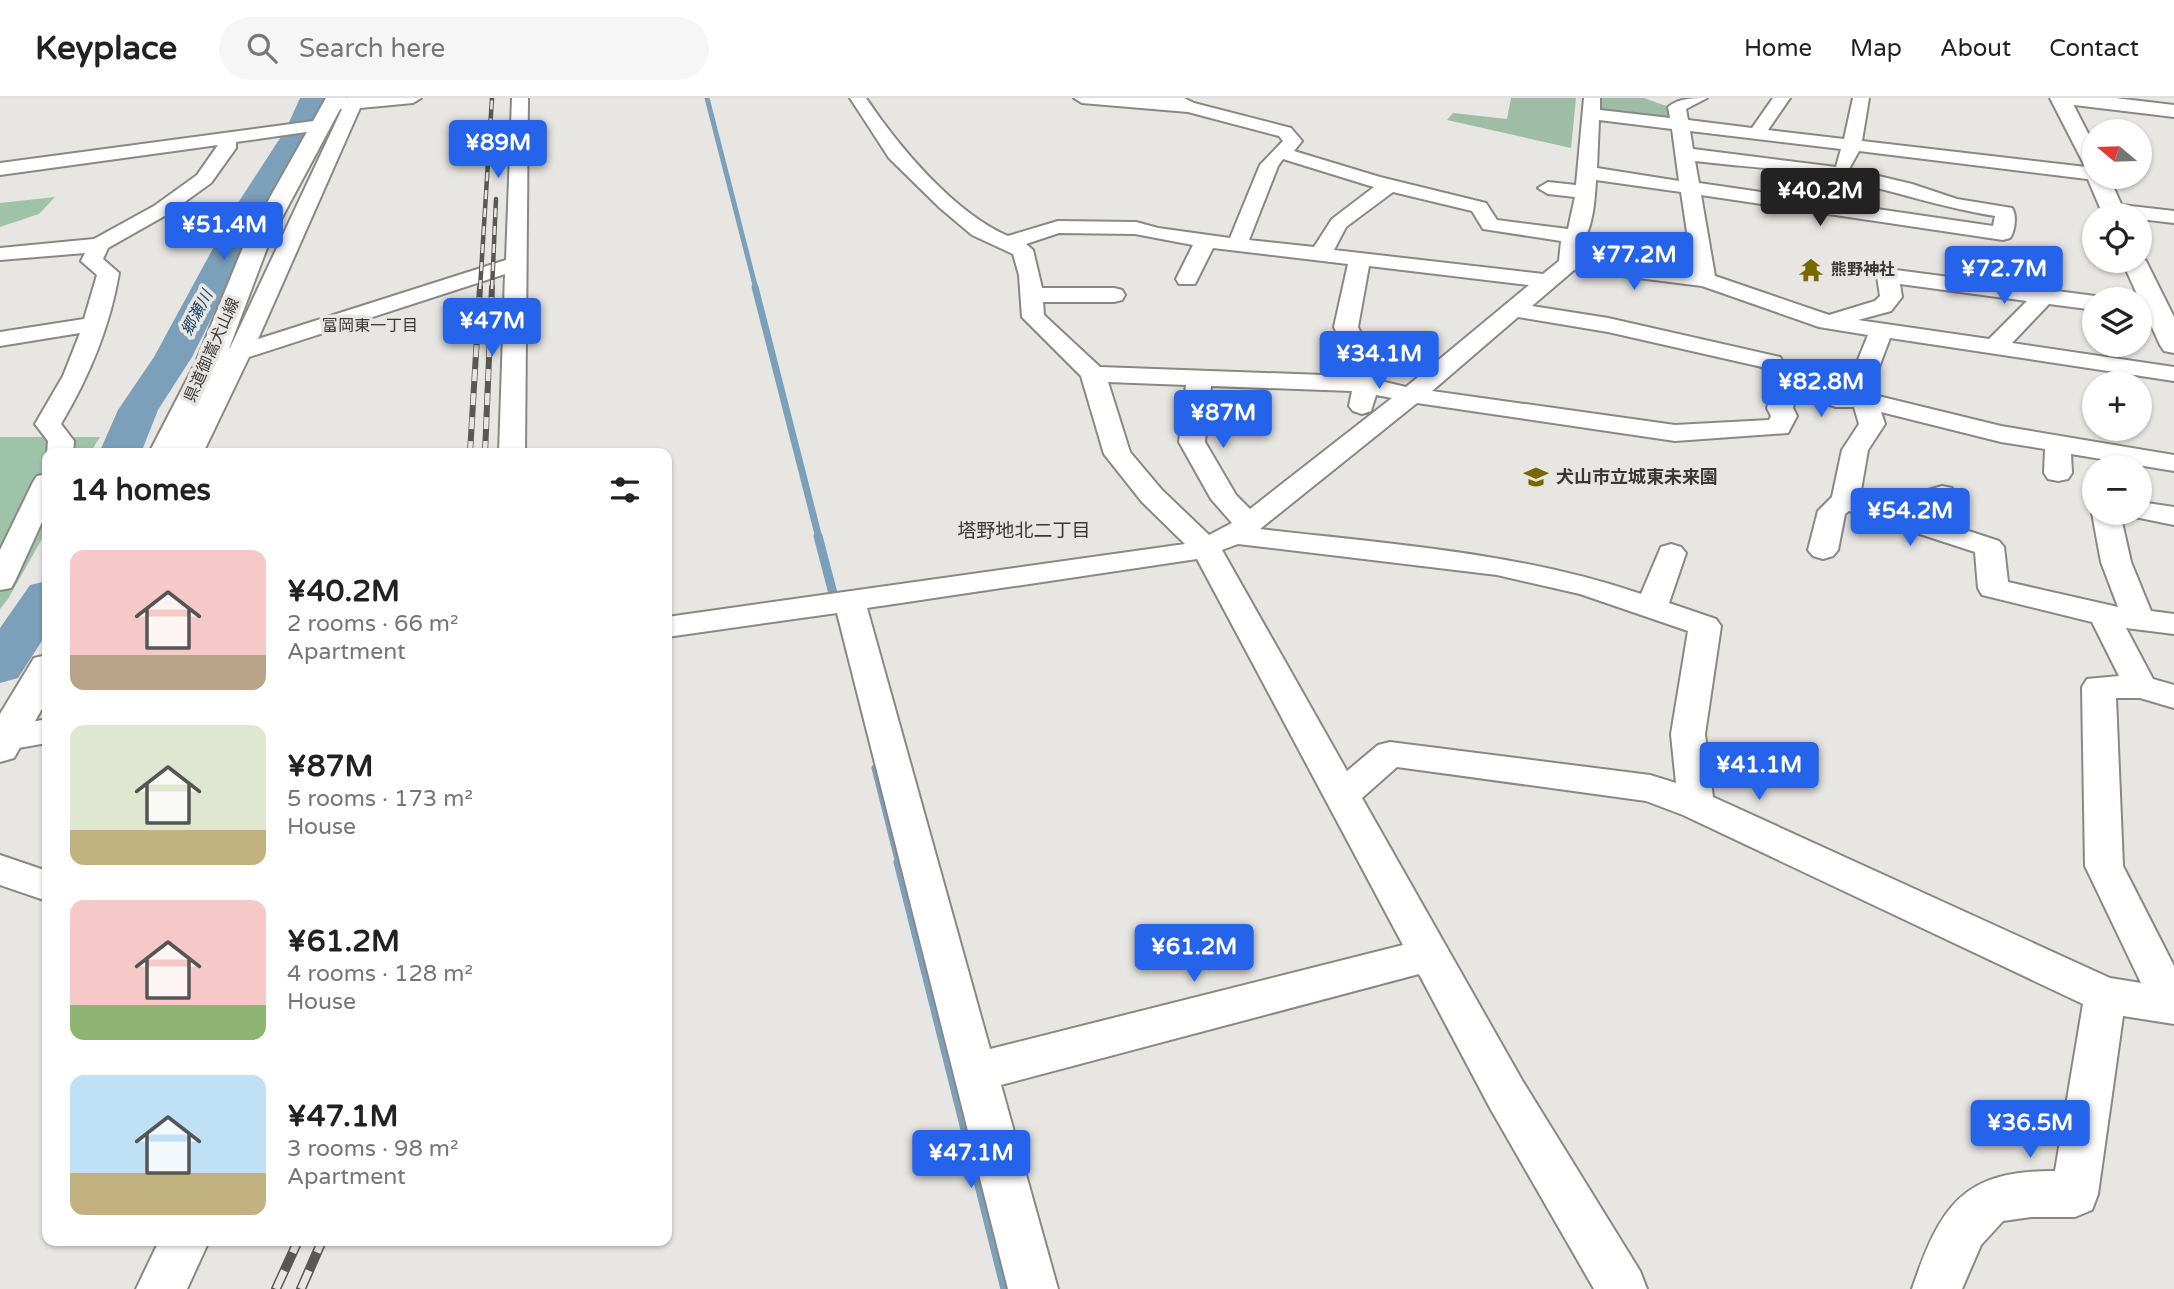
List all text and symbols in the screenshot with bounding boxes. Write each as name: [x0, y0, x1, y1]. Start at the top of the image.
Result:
search box: [219, 17, 709, 80]
text: Keyplace: [35, 29, 177, 68]
icon: search: [243, 29, 281, 67]
text: Search here: [299, 33, 445, 64]
text: Home: [1744, 34, 1812, 63]
text: Map: [1850, 34, 1902, 63]
text: About: [1940, 34, 2011, 63]
text: Contact: [2049, 34, 2139, 63]
north arrow: [2082, 119, 2152, 189]
map controls: [2082, 119, 2152, 525]
pin: ¥89M: [457, 120, 539, 180]
text: ¥89M: [465, 129, 531, 157]
pin: ¥40.2M: [1763, 169, 1877, 228]
text: ¥40.2M: [1777, 177, 1863, 205]
pin: ¥51.4M: [167, 202, 281, 262]
button: locate: [2082, 203, 2152, 273]
text: ¥51.4M: [181, 211, 267, 239]
pin: ¥77.2M: [1577, 232, 1691, 292]
text: ¥77.2M: [1591, 241, 1677, 269]
pin: ¥72.7M: [1947, 246, 2061, 306]
text: ¥72.7M: [1961, 255, 2047, 283]
temple icon: 熊野神社: [1797, 256, 1825, 284]
place label: 熊野神社: [1831, 260, 1895, 280]
water label: 郷瀬川: [177, 285, 218, 339]
button: layers: [2082, 287, 2152, 357]
street label: 県道御嵩犬山線: [180, 295, 244, 405]
pin: ¥47M: [451, 299, 533, 358]
text: ¥47M: [459, 307, 525, 335]
district label: 富岡東一丁目: [322, 316, 418, 336]
pin: ¥34.1M: [1322, 331, 1436, 391]
text: ¥34.1M: [1336, 340, 1422, 368]
pin: ¥82.8M: [1764, 360, 1878, 419]
text: ¥82.8M: [1778, 368, 1864, 396]
button: +: [2082, 371, 2152, 441]
pin: ¥87M: [1182, 390, 1264, 450]
text: ¥87M: [1190, 399, 1256, 427]
button: −: [2082, 455, 2152, 525]
school or university icon: 犬山市立城東未来園: [1522, 463, 1550, 491]
place label: 犬山市立城東未来園: [1556, 466, 1718, 488]
icon: filters: [606, 471, 644, 509]
text: 14 homes: [70, 472, 211, 509]
pin: ¥54.2M: [1853, 489, 1967, 548]
text: ¥54.2M: [1867, 497, 1953, 525]
district label: 塔野地北二丁目: [957, 520, 1091, 542]
text: ¥40.2M: [287, 573, 400, 610]
icon: home: [126, 578, 210, 662]
text: 2 rooms · 66 m²: [287, 610, 458, 638]
text: Apartment: [287, 638, 406, 666]
pin: ¥41.1M: [1702, 742, 1816, 802]
text: ¥87M: [287, 748, 373, 785]
text: ¥41.1M: [1716, 751, 1802, 779]
icon: home: [126, 753, 210, 837]
text: 5 rooms · 173 m²: [287, 785, 473, 813]
text: House: [287, 813, 356, 841]
text: ¥61.2M: [287, 923, 400, 960]
pin: ¥61.2M: [1137, 924, 1251, 984]
icon: home: [126, 928, 210, 1012]
text: ¥61.2M: [1151, 933, 1237, 961]
text: 4 rooms · 128 m²: [287, 960, 473, 988]
text: House: [287, 988, 356, 1016]
text: ¥47.1M: [287, 1098, 399, 1135]
pin: ¥36.5M: [1973, 1100, 2087, 1160]
icon: home: [126, 1103, 210, 1187]
text: ¥36.5M: [1987, 1109, 2073, 1137]
pin: ¥47.1M: [914, 1130, 1028, 1190]
text: 3 rooms · 98 m²: [287, 1135, 458, 1163]
text: ¥47.1M: [928, 1139, 1014, 1167]
text: Apartment: [287, 1163, 406, 1191]

